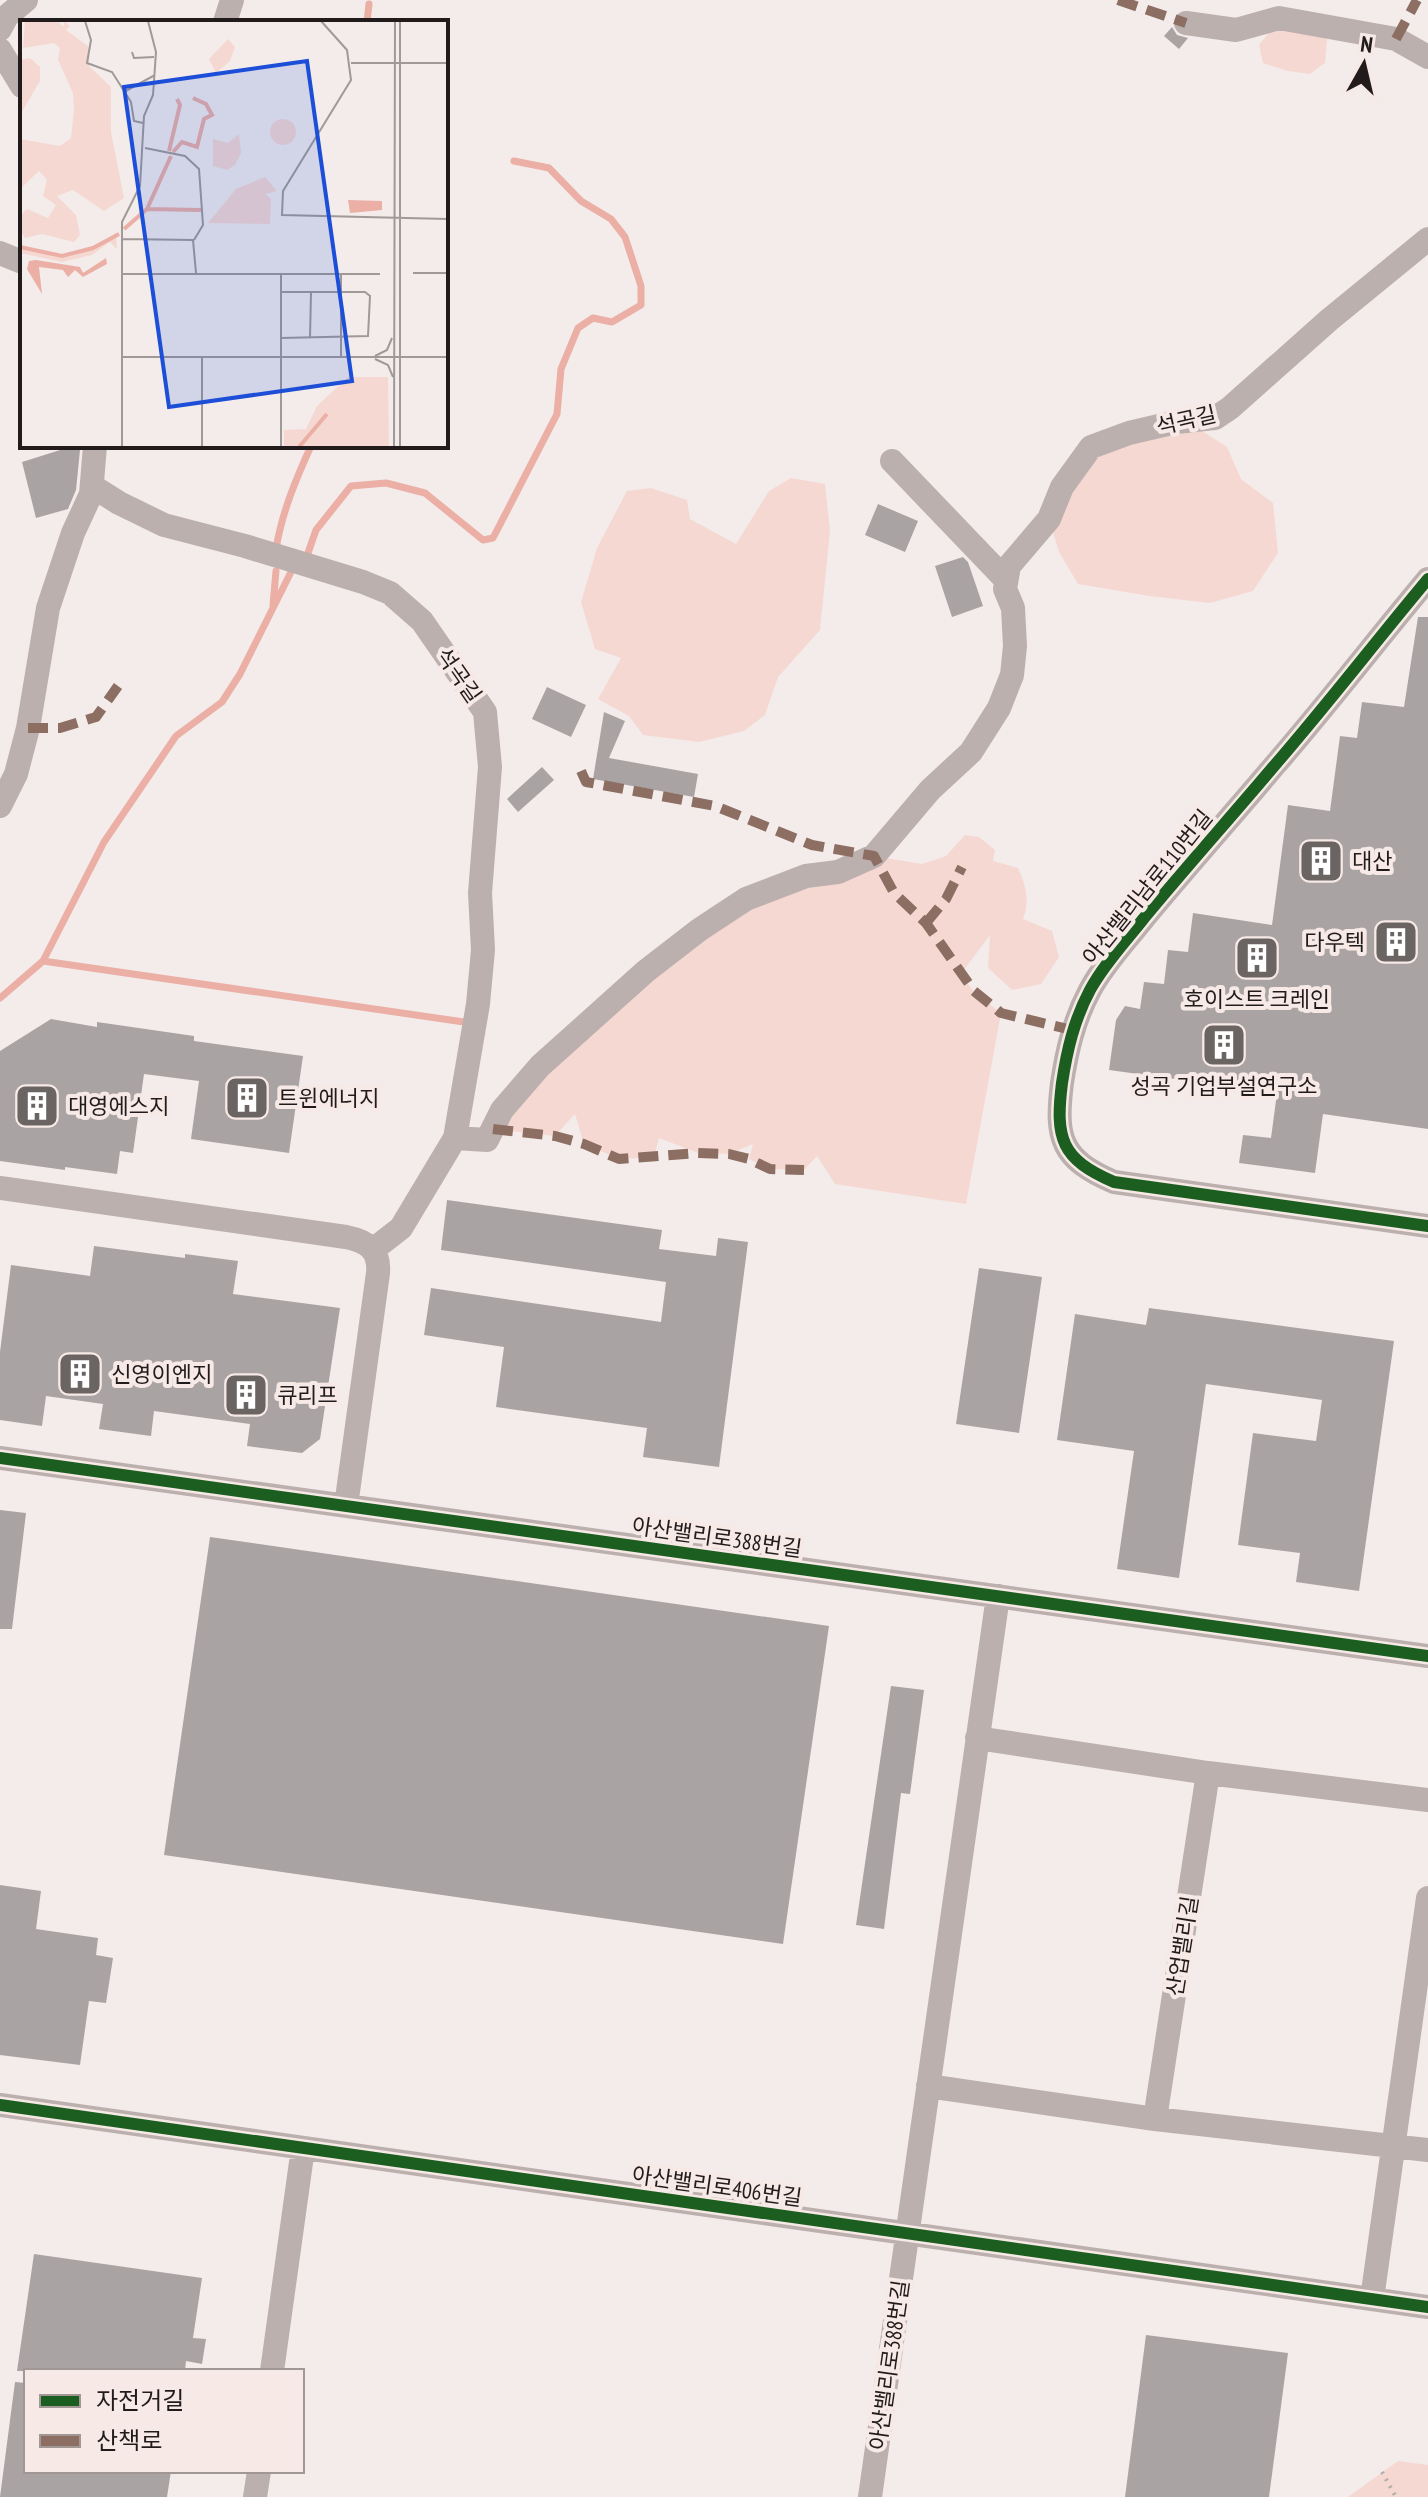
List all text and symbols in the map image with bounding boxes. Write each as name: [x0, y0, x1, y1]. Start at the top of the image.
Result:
inset map: [20, 20, 448, 448]
north arrow: [1324, 24, 1404, 104]
text: N: [1359, 30, 1375, 59]
street label: 석곡길: [1153, 400, 1219, 440]
street label: 석곡길: [430, 642, 488, 708]
street label: 아산밸리남로110번길: [1076, 804, 1218, 970]
building icon: 대산: [1297, 837, 1345, 885]
place label: 대산: [1352, 847, 1392, 875]
building icon: 다우텍: [1372, 918, 1420, 966]
place label: 다우텍: [1304, 928, 1365, 956]
building icon: 호이스트 크레인: [1233, 934, 1281, 982]
place label: 호이스트 크레인: [1184, 985, 1330, 1013]
building icon: 성곡 기업부설연구소: [1200, 1021, 1248, 1069]
place label: 성곡 기업부설연구소: [1131, 1072, 1317, 1100]
building icon: 트윈에너지: [223, 1074, 271, 1122]
building icon: 대영에스지: [13, 1082, 61, 1130]
place label: 트윈에너지: [278, 1084, 379, 1112]
place label: 대영에스지: [68, 1092, 169, 1120]
building icon: 신영이엔지: [56, 1350, 104, 1398]
place label: 신영이엔지: [111, 1360, 212, 1388]
building icon: 큐리프: [222, 1371, 270, 1419]
place label: 큐리프: [277, 1381, 338, 1409]
street label: 아산밸리로388번길: [630, 1511, 804, 1563]
street label: 산업밸리길: [1160, 1894, 1204, 1998]
street label: 아산밸리로406번길: [630, 2160, 804, 2212]
street label: 아산밸리로388번길: [863, 2278, 915, 2452]
legend: [24, 2369, 304, 2473]
text: 자전거길: [96, 2385, 184, 2416]
text: 산책로: [96, 2425, 162, 2456]

